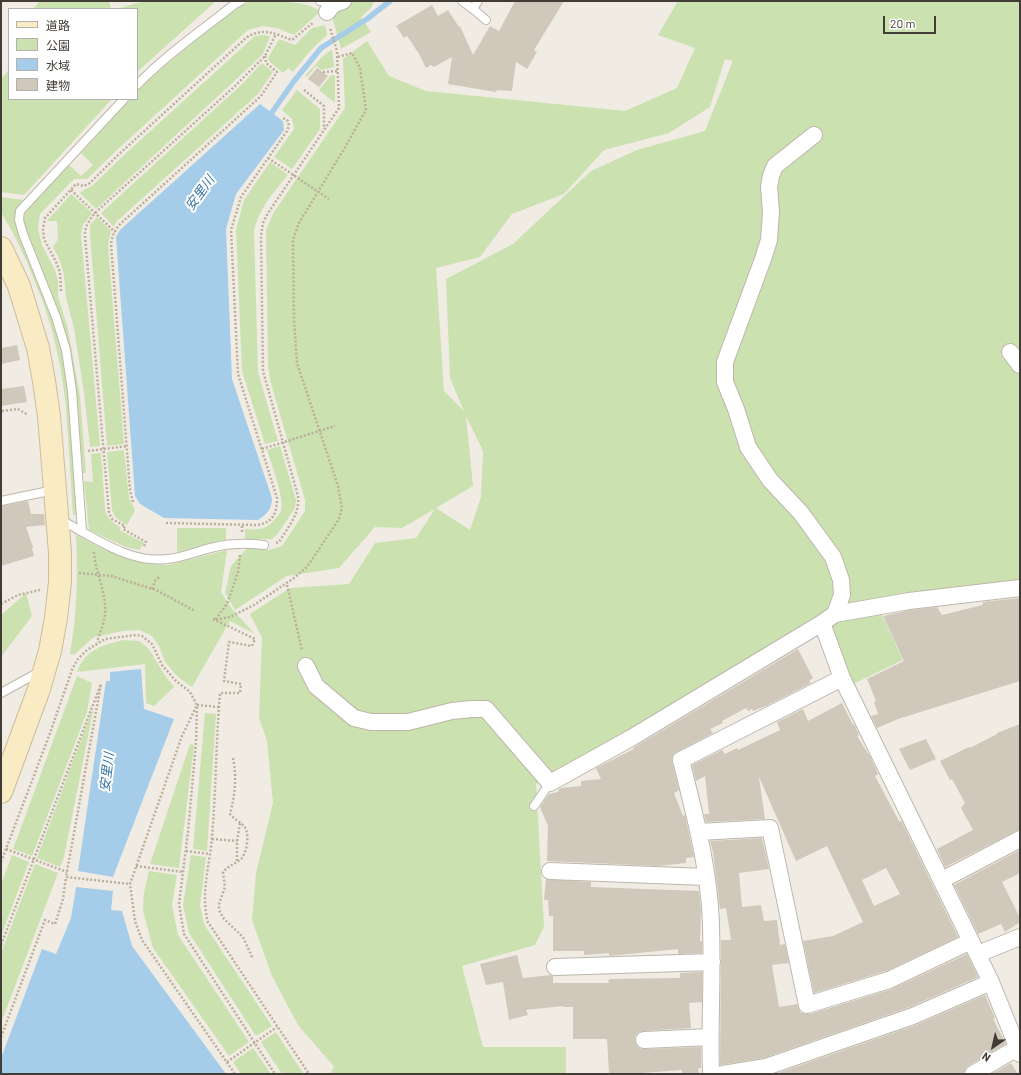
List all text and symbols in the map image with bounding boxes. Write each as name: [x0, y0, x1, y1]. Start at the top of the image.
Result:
legend: [8, 8, 138, 100]
scale bar: [885, 8, 938, 34]
text: 20 m: [890, 16, 916, 30]
text: 道路: [46, 18, 70, 32]
text: 公園: [46, 38, 70, 52]
text: 水域: [46, 58, 70, 72]
text: 建物: [46, 78, 70, 92]
water label: 安里川: [182, 173, 218, 213]
water label: 安里川: [97, 752, 117, 792]
north arrow: [973, 1027, 1013, 1067]
text: N: [979, 1050, 993, 1065]

